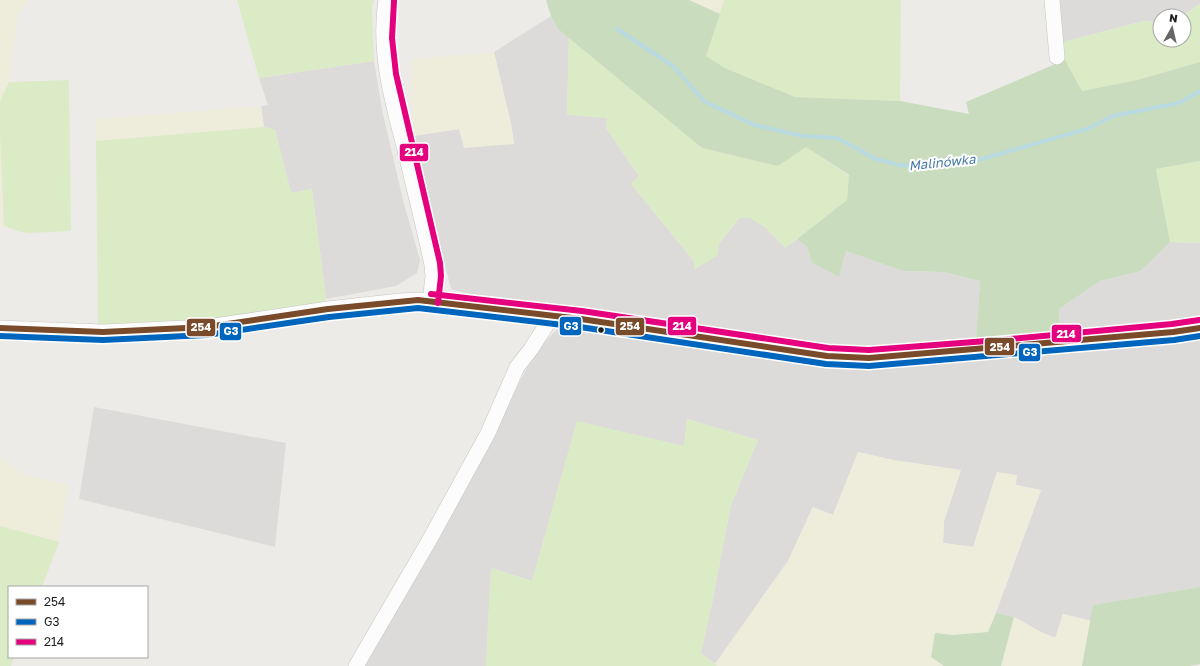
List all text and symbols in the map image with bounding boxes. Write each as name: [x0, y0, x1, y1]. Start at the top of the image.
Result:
north arrow: [1152, 8, 1192, 48]
text: N: [1168, 11, 1179, 25]
line badge: 214: [399, 143, 429, 162]
text: 214: [404, 145, 424, 158]
water label: Malinówka: [908, 150, 977, 173]
line badge: G3: [559, 316, 582, 336]
line badge: 214: [667, 316, 697, 336]
line badge: 254: [615, 317, 645, 336]
line badge: 254: [186, 318, 216, 337]
text: G3: [564, 319, 579, 332]
text: 254: [620, 319, 640, 332]
text: 214: [672, 319, 692, 332]
text: 254: [191, 320, 211, 333]
line badge: G3: [219, 322, 242, 341]
text: G3: [224, 324, 239, 337]
line badge: 214: [1051, 324, 1082, 343]
unlabelled marker: [596, 325, 606, 335]
text: 214: [1056, 327, 1076, 340]
line badge: 254: [984, 337, 1015, 356]
text: 254: [990, 340, 1010, 353]
line badge: G3: [1018, 343, 1041, 362]
text: G3: [1023, 345, 1038, 358]
legend: [8, 586, 148, 658]
text: 254: [44, 594, 65, 609]
text: G3: [44, 614, 59, 629]
text: 214: [44, 634, 64, 649]

